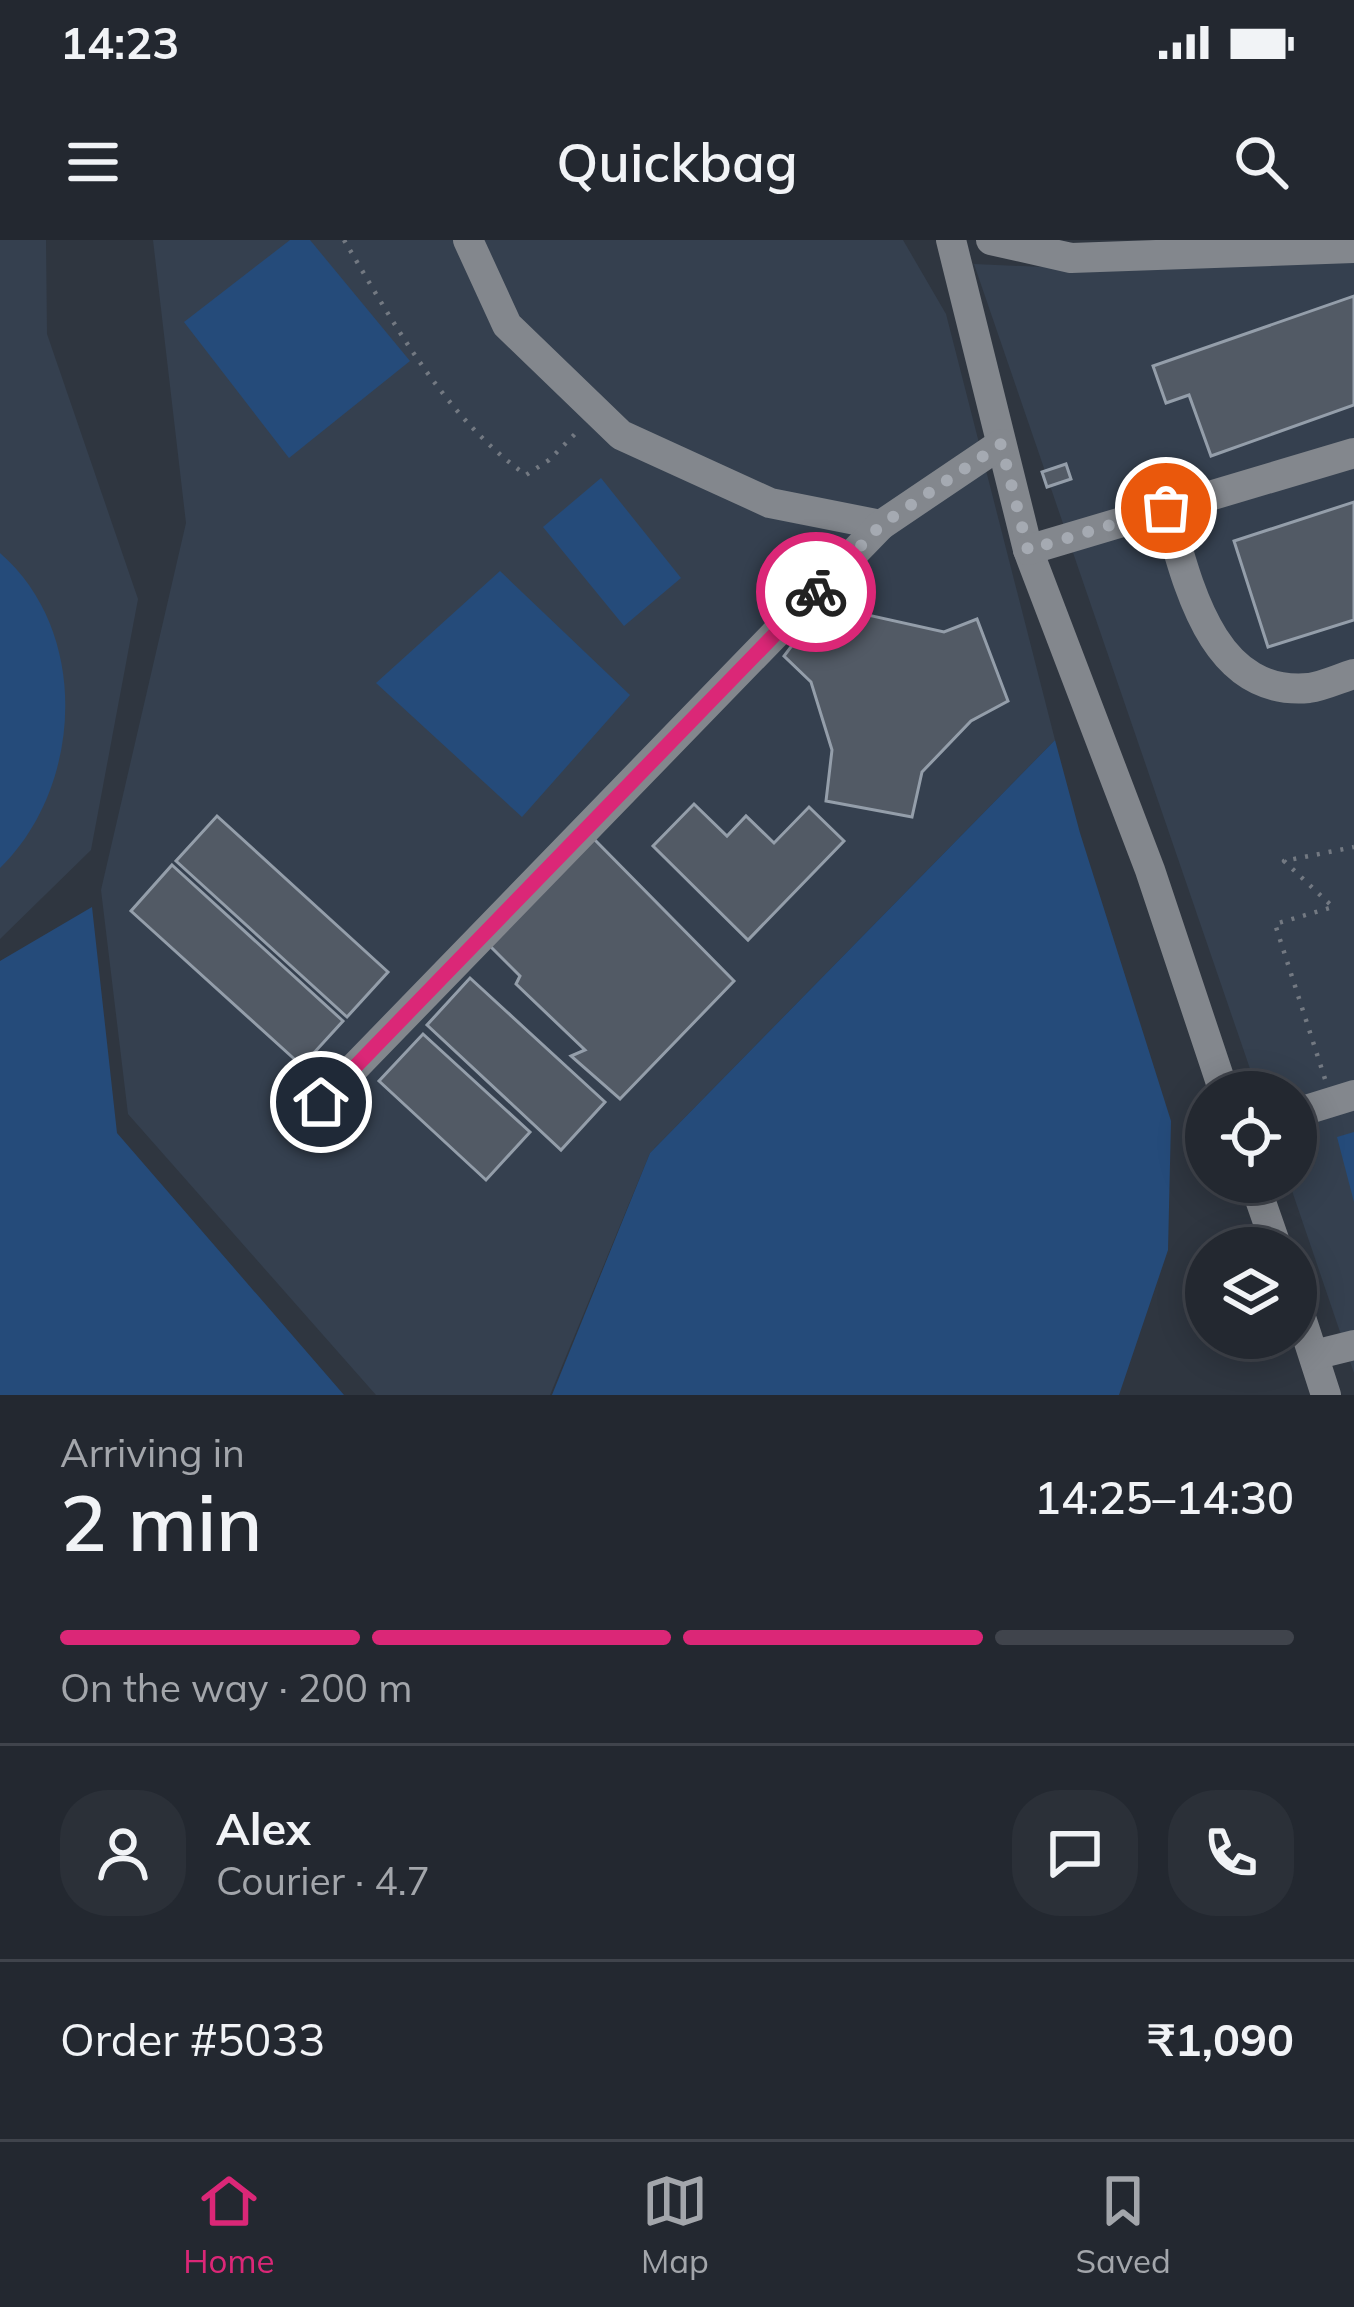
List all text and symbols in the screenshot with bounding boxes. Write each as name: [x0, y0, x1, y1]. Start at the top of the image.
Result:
text: 14:23: [60, 14, 179, 70]
text: Quickbag: [556, 128, 798, 196]
icon: menu: [60, 129, 126, 195]
icon: search: [1228, 129, 1294, 195]
pin: [1115, 457, 1217, 559]
icon: bag: [1133, 475, 1199, 541]
courier: [756, 532, 876, 652]
icon: bike: [783, 559, 849, 625]
pin: [270, 1051, 372, 1153]
icon: home: [288, 1069, 354, 1135]
map controls: [1185, 1071, 1317, 1359]
button: locate: [1185, 1071, 1317, 1203]
button: layers: [1185, 1227, 1317, 1359]
text: Arriving in: [60, 1428, 245, 1477]
text: 14:25–14:30: [1034, 1469, 1294, 1525]
text: 2 min: [60, 1473, 263, 1571]
text: On the way · 200 m: [60, 1663, 412, 1712]
button: person: [60, 1790, 186, 1916]
button: chat: [1012, 1790, 1138, 1916]
button: phone: [1168, 1790, 1294, 1916]
text: Alex: [216, 1800, 311, 1856]
text: Courier · 4.7: [216, 1856, 430, 1905]
text: Order #5033: [60, 2011, 325, 2067]
text: ₹1,090: [1148, 2011, 1294, 2067]
tab: Home: [183, 2168, 274, 2281]
tab: Map: [641, 2168, 709, 2281]
tab: Saved: [1075, 2168, 1171, 2281]

